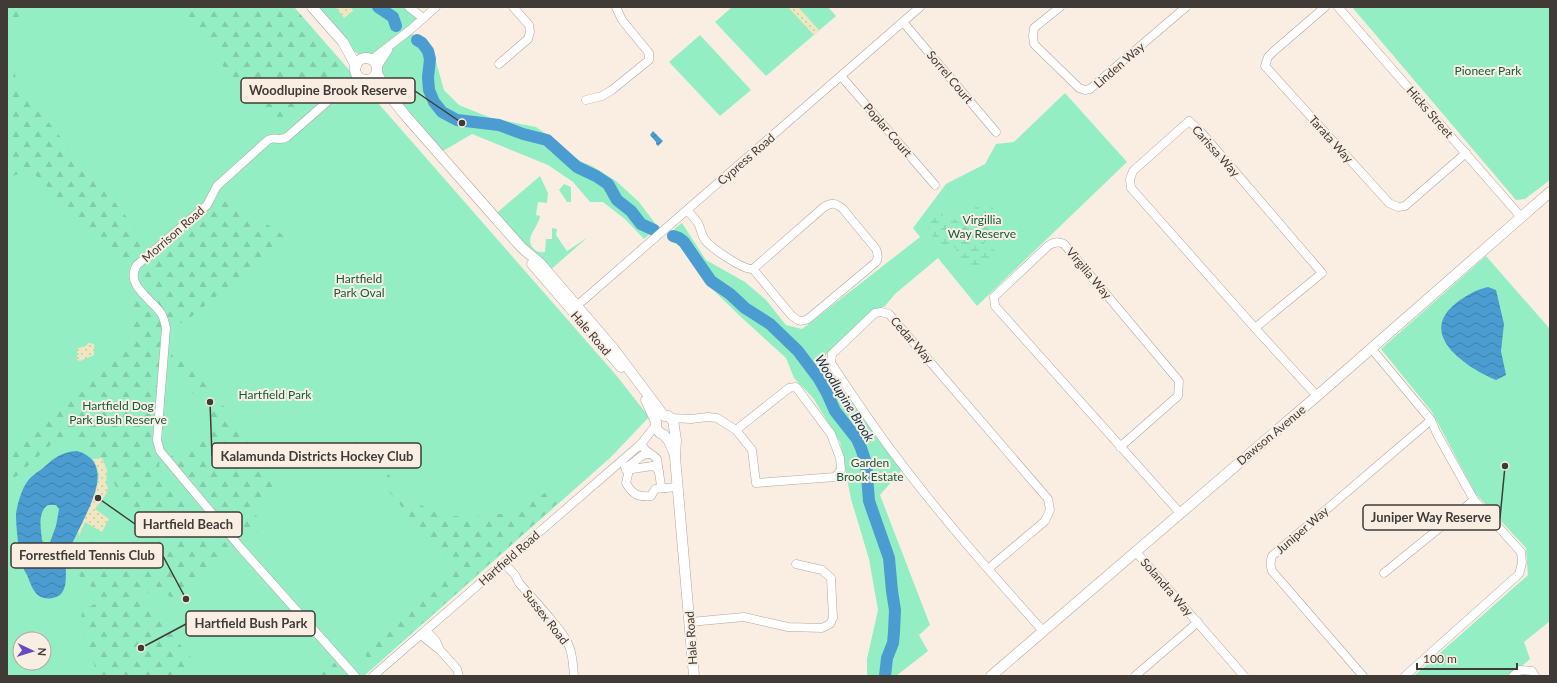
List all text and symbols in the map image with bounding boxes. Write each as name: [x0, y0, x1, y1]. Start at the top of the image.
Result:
street label: Linden Way: [1091, 38, 1148, 91]
street label: Sorrel Court: [924, 48, 977, 107]
park label: Pioneer Park: [1455, 63, 1522, 78]
callout: Woodlupine Brook Reserve: [241, 78, 415, 103]
text: Woodlupine Brook Reserve: [249, 82, 407, 98]
street label: Hicks Street: [1403, 83, 1457, 141]
street label: Poplar Court: [861, 100, 916, 161]
street label: Tarata Way: [1306, 112, 1357, 166]
street label: Carissa Way: [1189, 122, 1244, 180]
street label: Cypress Road: [714, 130, 778, 188]
street label: Morrison Road: [139, 203, 207, 265]
park label: Virgillia Way Reserve: [948, 212, 1016, 241]
street label: Virgilia Way: [1063, 244, 1115, 302]
park label: Hartfield Park Oval: [334, 271, 384, 300]
street label: Hale Road: [568, 308, 614, 358]
street label: Cedar Way: [887, 313, 937, 367]
water label: Woodlupine Brook: [812, 352, 879, 445]
park label: Hartfield Park: [239, 387, 312, 402]
park label: Hartfield Dog Park Bush Reserve: [69, 398, 167, 427]
street label: Dawson Avenue: [1233, 402, 1309, 468]
callout: Kalamunda Districts Hockey Club: [212, 443, 421, 468]
text: Kalamunda Districts Hockey Club: [221, 448, 413, 464]
park label: Garden Brook Estate: [836, 455, 904, 484]
street label: Juniper Way: [1273, 502, 1332, 557]
callout: Juniper Way Reserve: [1363, 505, 1500, 530]
text: Juniper Way Reserve: [1371, 509, 1491, 525]
callout: Hartfield Beach: [135, 512, 242, 537]
text: Hartfield Beach: [143, 516, 233, 532]
street label: Hartfield Road: [475, 527, 543, 589]
callout: Forrestfield Tennis Club: [11, 543, 163, 568]
text: Forrestfield Tennis Club: [19, 547, 155, 563]
street label: Solandra Way: [1138, 555, 1197, 620]
street label: Sussex Road: [520, 587, 572, 647]
callout: Hartfield Bush Park: [186, 611, 315, 636]
street label: Hale Road: [682, 611, 700, 665]
text: Hartfield Bush Park: [195, 615, 307, 631]
north arrow: [12, 631, 52, 671]
scale bar: [1417, 645, 1517, 671]
text: N: [36, 647, 49, 656]
text: 100 m: [1423, 651, 1457, 666]

